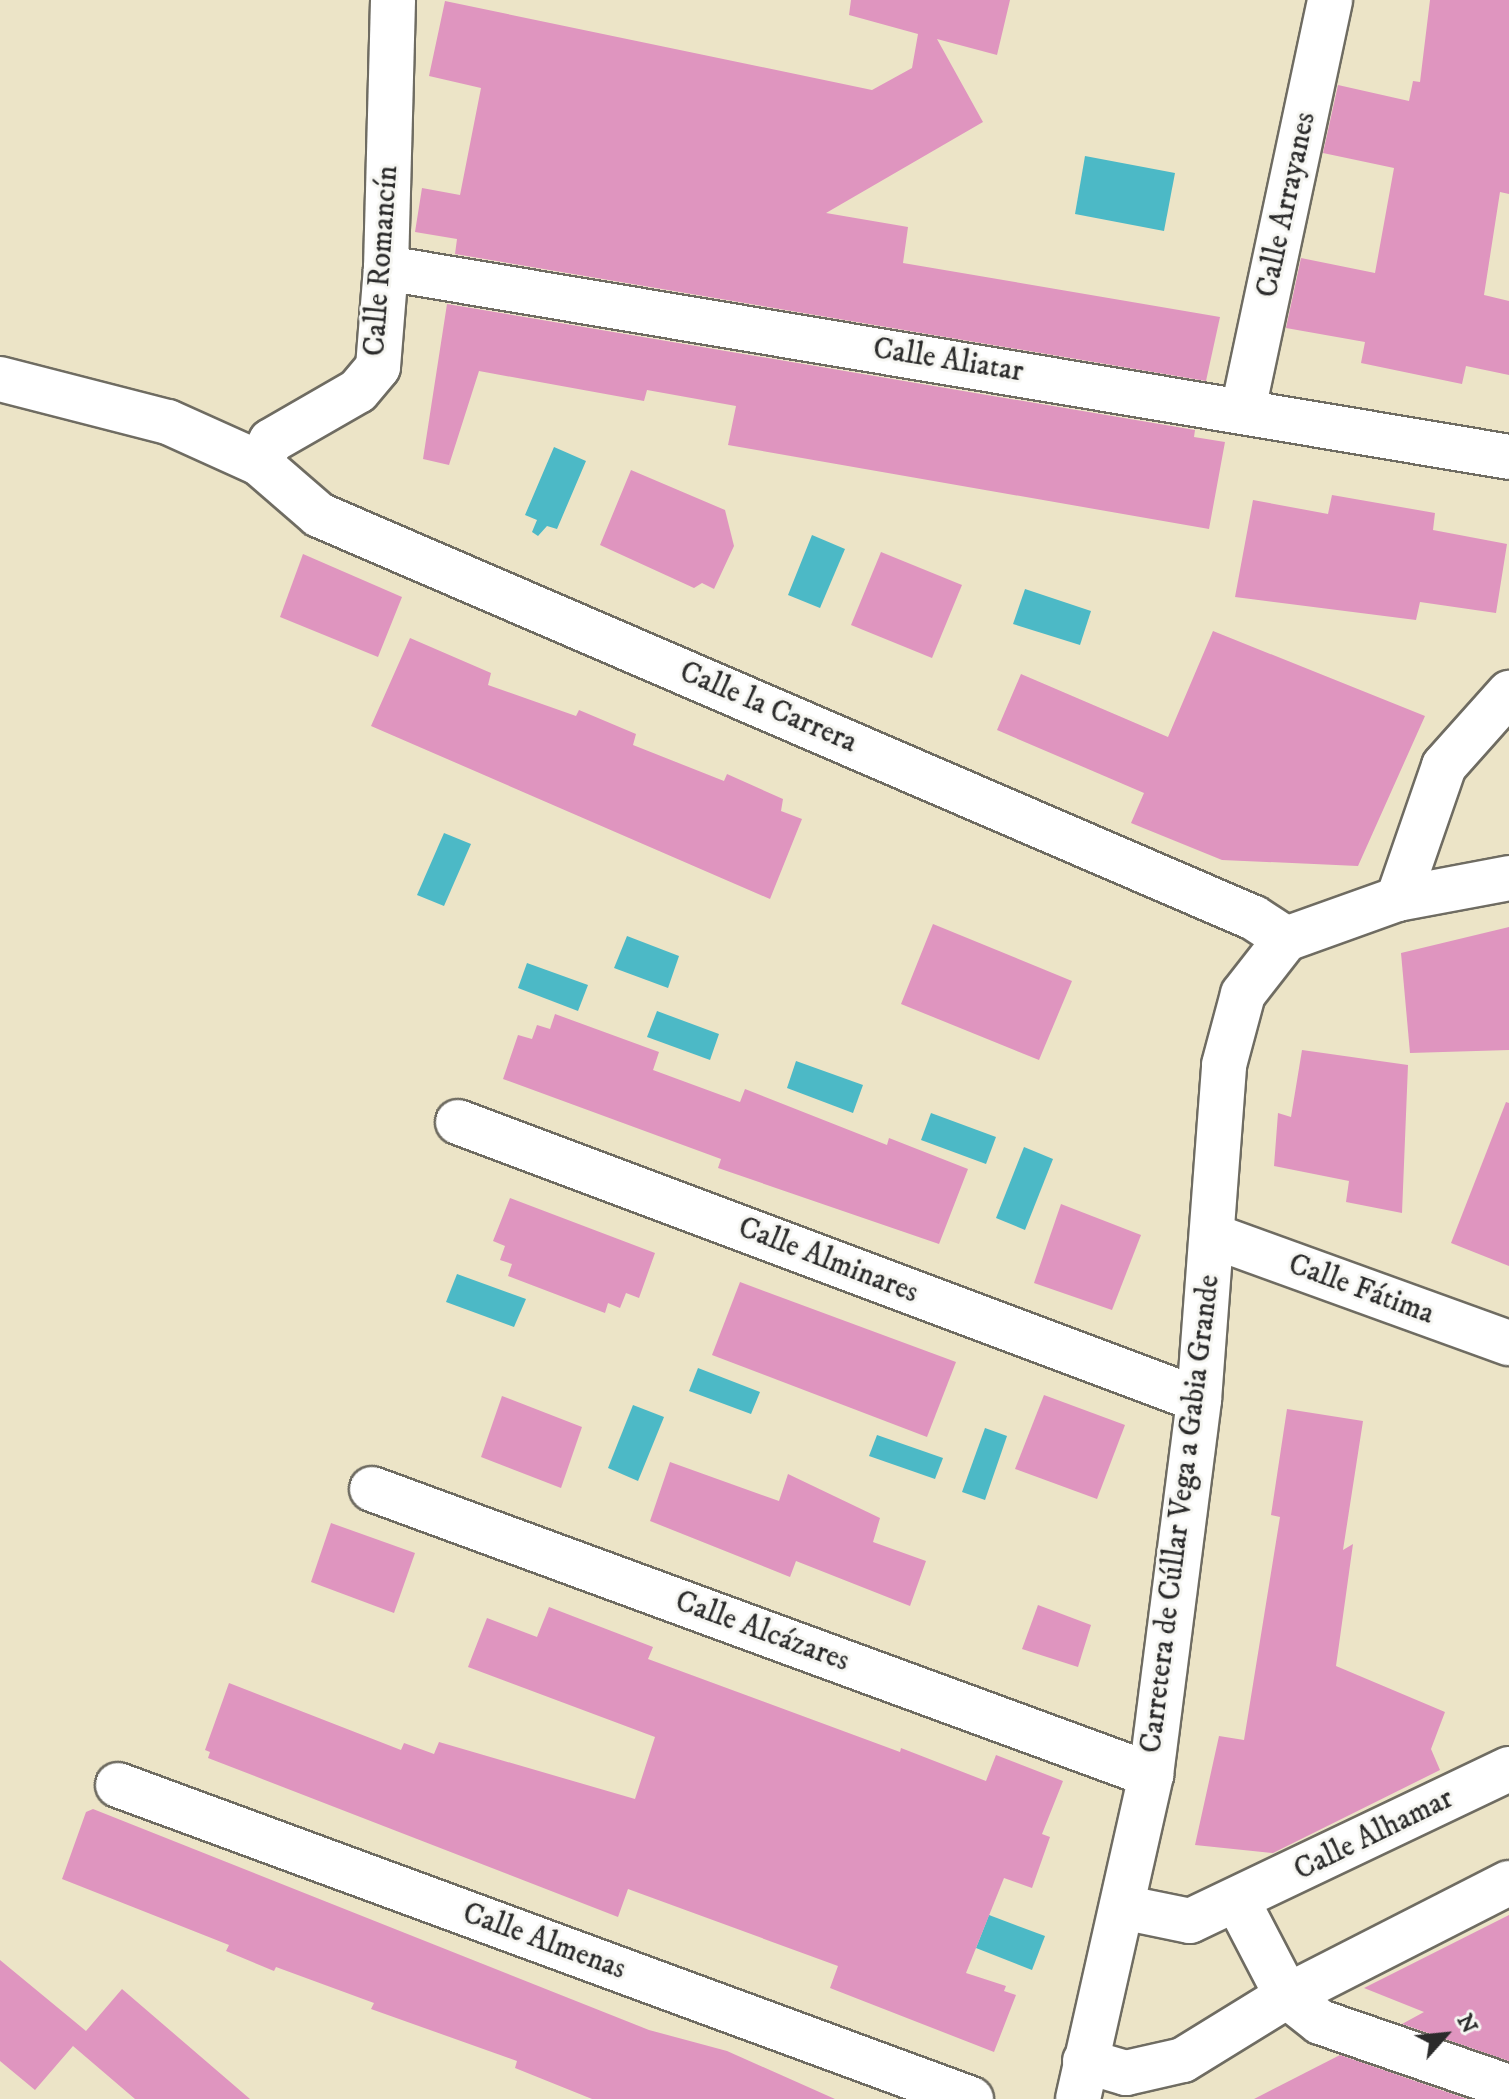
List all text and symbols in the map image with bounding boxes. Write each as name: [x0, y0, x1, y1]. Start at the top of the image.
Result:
street label: Calle Arrayanes: [1250, 109, 1324, 301]
street label: Calle Romancín: [357, 164, 407, 358]
street label: Calle Aliatar: [870, 331, 1026, 391]
street label: Calle la Carrera: [674, 655, 862, 761]
street label: Calle Alminares: [733, 1210, 923, 1312]
street label: Calle Fátima: [1283, 1247, 1439, 1333]
street label: Carretera de Cúllar Vega a Gabia Grande: [1134, 1273, 1228, 1755]
street label: Calle Alcázares: [670, 1584, 854, 1680]
street label: Calle Alhamar: [1289, 1781, 1459, 1889]
street label: Calle Almenas: [458, 1896, 630, 1988]
north arrow: [1405, 1995, 1485, 2075]
text: N: [1451, 2010, 1483, 2038]

